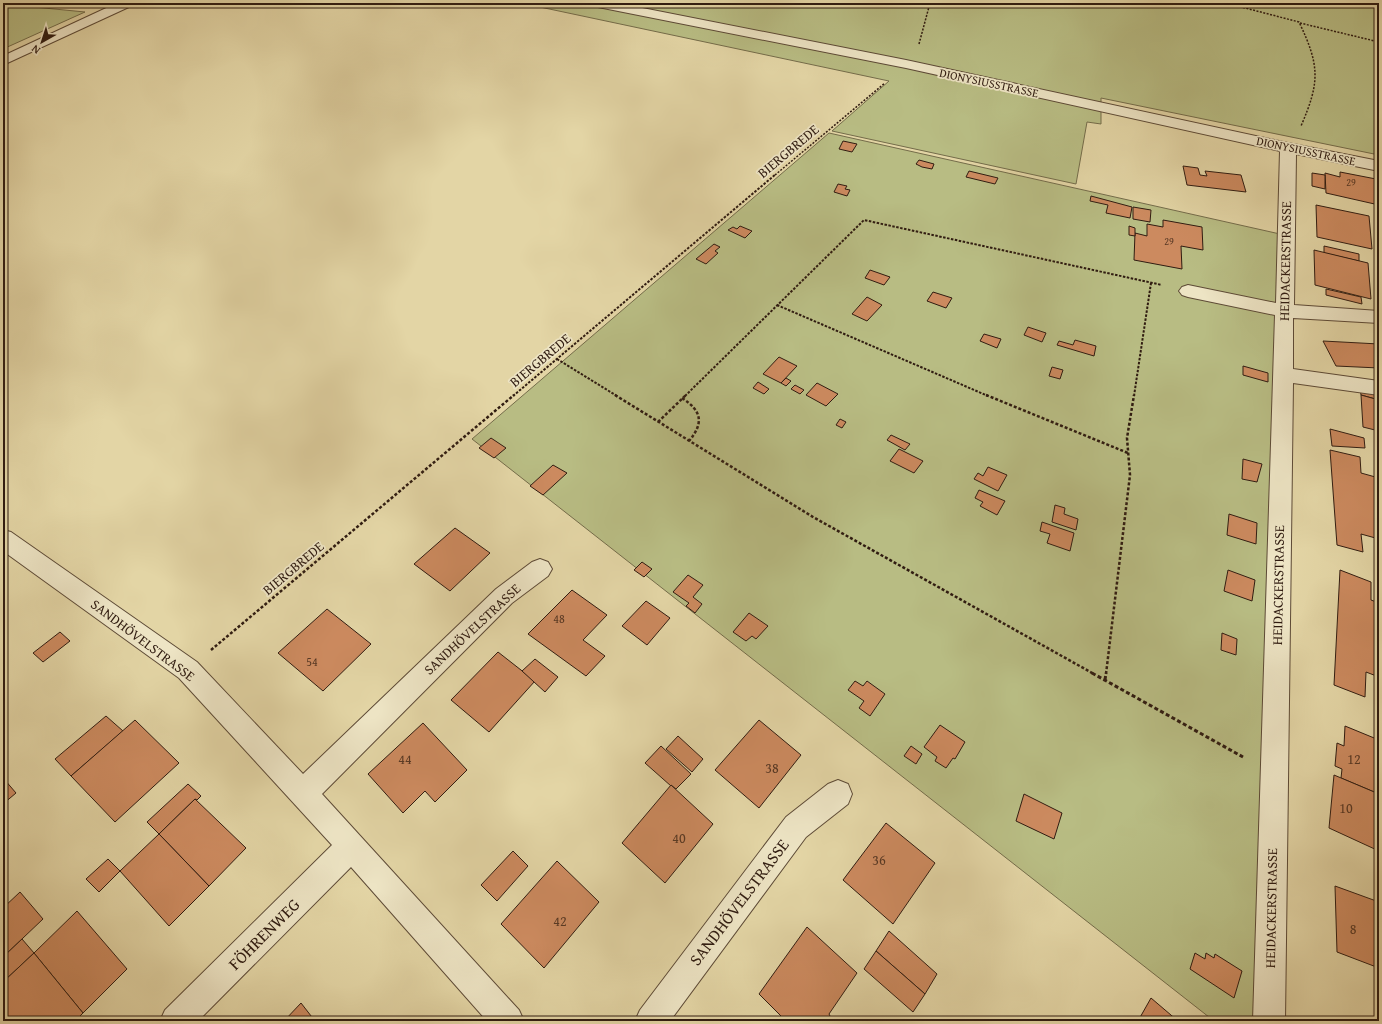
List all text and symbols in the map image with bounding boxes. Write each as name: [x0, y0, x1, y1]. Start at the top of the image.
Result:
north arrow: [22, 22, 62, 62]
text: N: [27, 41, 44, 58]
street label: DIONYSIUSSTRASSE: [938, 64, 1040, 101]
street label: BIERGBREDE: [753, 119, 823, 183]
street label: DIONYSIUSSTRASSE: [1255, 132, 1357, 169]
house number: 29: [1346, 175, 1356, 190]
street label: HEIDACKERSTRASSE: [1274, 201, 1296, 321]
house number: 29: [1164, 234, 1174, 249]
street label: BIERGBREDE: [505, 328, 575, 392]
street label: HEIDACKERSTRASSE: [1267, 525, 1289, 645]
street label: BIERGBREDE: [258, 536, 328, 600]
street label: SANDHÖVELSTRASSE: [419, 579, 525, 679]
street label: SANDHÖVELSTRASSE: [87, 594, 199, 686]
house number: 48: [553, 610, 565, 627]
house number: 54: [306, 653, 318, 670]
house number: 44: [398, 749, 412, 769]
house number: 12: [1347, 749, 1361, 769]
house number: 38: [765, 758, 779, 778]
house number: 10: [1339, 798, 1353, 818]
house number: 40: [672, 828, 686, 848]
street label: SANDHÖVELSTRASSE: [683, 833, 795, 970]
street label: HEIDACKERSTRASSE: [1260, 848, 1282, 968]
house number: 36: [872, 850, 886, 870]
street label: FÖHRENWEG: [222, 892, 305, 975]
house number: 42: [553, 911, 567, 931]
house number: 8: [1350, 919, 1357, 939]

